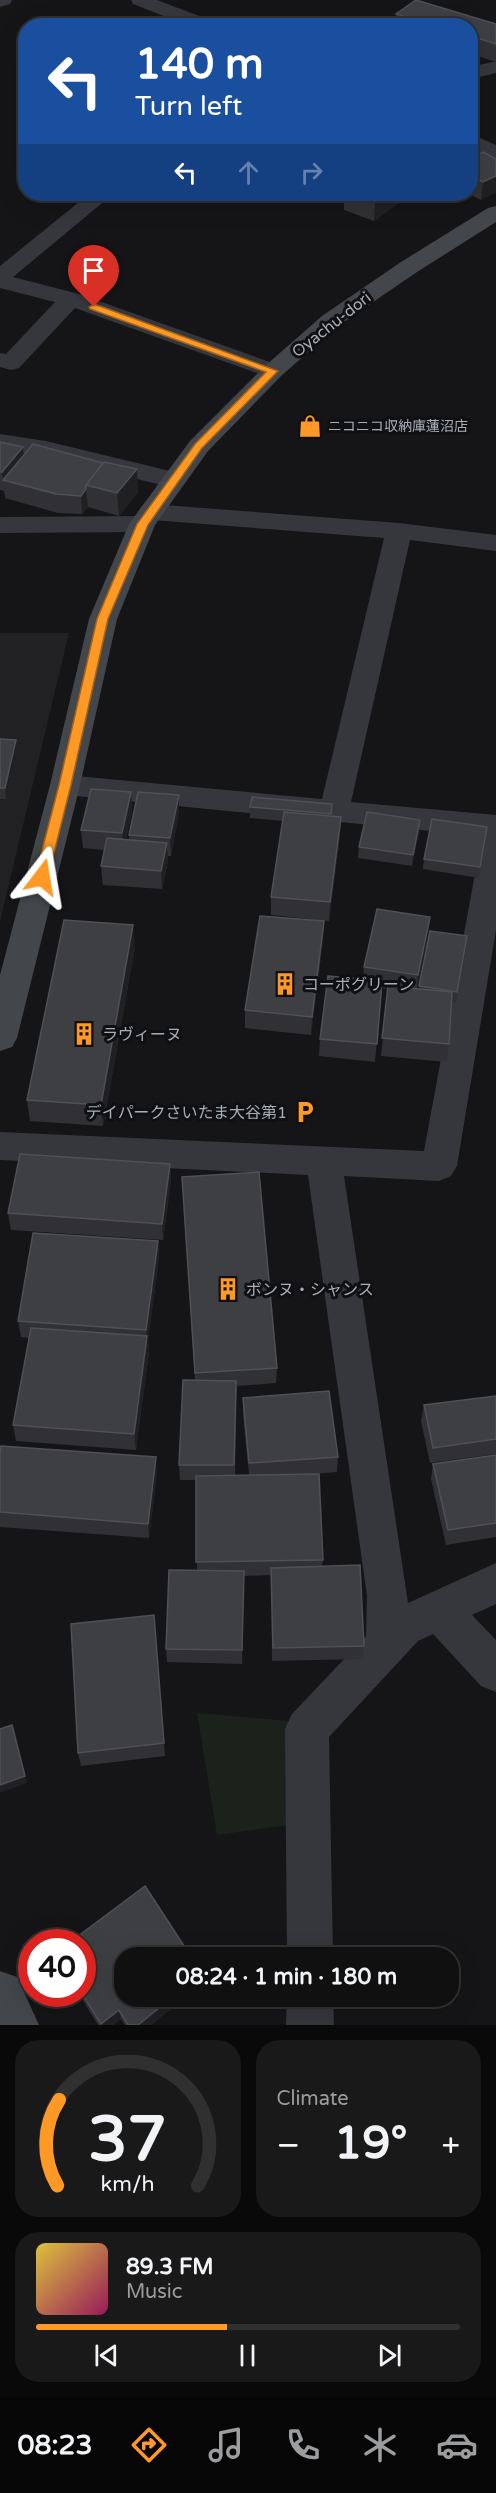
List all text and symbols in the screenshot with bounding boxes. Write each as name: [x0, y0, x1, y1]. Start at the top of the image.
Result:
text: 140 m: [135, 39, 264, 90]
icon: left: [36, 42, 114, 120]
text: Turn left: [135, 90, 242, 123]
icon: left: [169, 156, 202, 189]
icon: ahead: [232, 156, 265, 189]
icon: right: [295, 156, 328, 189]
pin: [68, 245, 119, 307]
icon: arrive: [77, 254, 110, 287]
street label: Oyachu-dori: [288, 288, 375, 362]
shop icon: ニコニコ収納庫蓮沼店: [297, 413, 323, 439]
place label: ニコニコ収納庫蓮沼店: [328, 418, 468, 435]
position arrow: [10, 845, 74, 909]
building icon: コーポグリーン: [272, 971, 298, 997]
place label: コーポグリーン: [303, 975, 414, 995]
building icon: ラヴィーヌ: [71, 1021, 97, 1047]
place label: ラヴィーヌ: [102, 1025, 182, 1045]
parking icon: デイパークさいたま大谷第1: [292, 1099, 318, 1125]
place label: デイパークさいたま大谷第1: [86, 1103, 287, 1123]
building icon: ボンヌ・シャンス: [215, 1276, 241, 1302]
place label: ボンヌ・シャンス: [246, 1280, 374, 1300]
speed limit sign: 40: [18, 1929, 96, 2007]
text: 08:24 · 1 min · 180 m: [176, 1964, 397, 1990]
text: Climate: [277, 2087, 349, 2111]
text: 37: [89, 2103, 167, 2178]
text: 19°: [334, 2117, 407, 2171]
text: −: [277, 2126, 300, 2165]
text: +: [441, 2126, 460, 2165]
text: km/h: [101, 2171, 155, 2197]
text: 89.3 FM: [126, 2254, 214, 2280]
text: Music: [126, 2280, 182, 2304]
icon: previous: [90, 2339, 123, 2372]
icon: pause: [231, 2339, 264, 2372]
icon: next: [373, 2339, 406, 2372]
icon: directions: [128, 2424, 170, 2466]
icon: music: [205, 2424, 247, 2466]
icon: phone: [282, 2424, 324, 2466]
icon: climate: [359, 2424, 401, 2466]
icon: car: [436, 2424, 478, 2466]
text: 08:23: [18, 2429, 92, 2462]

